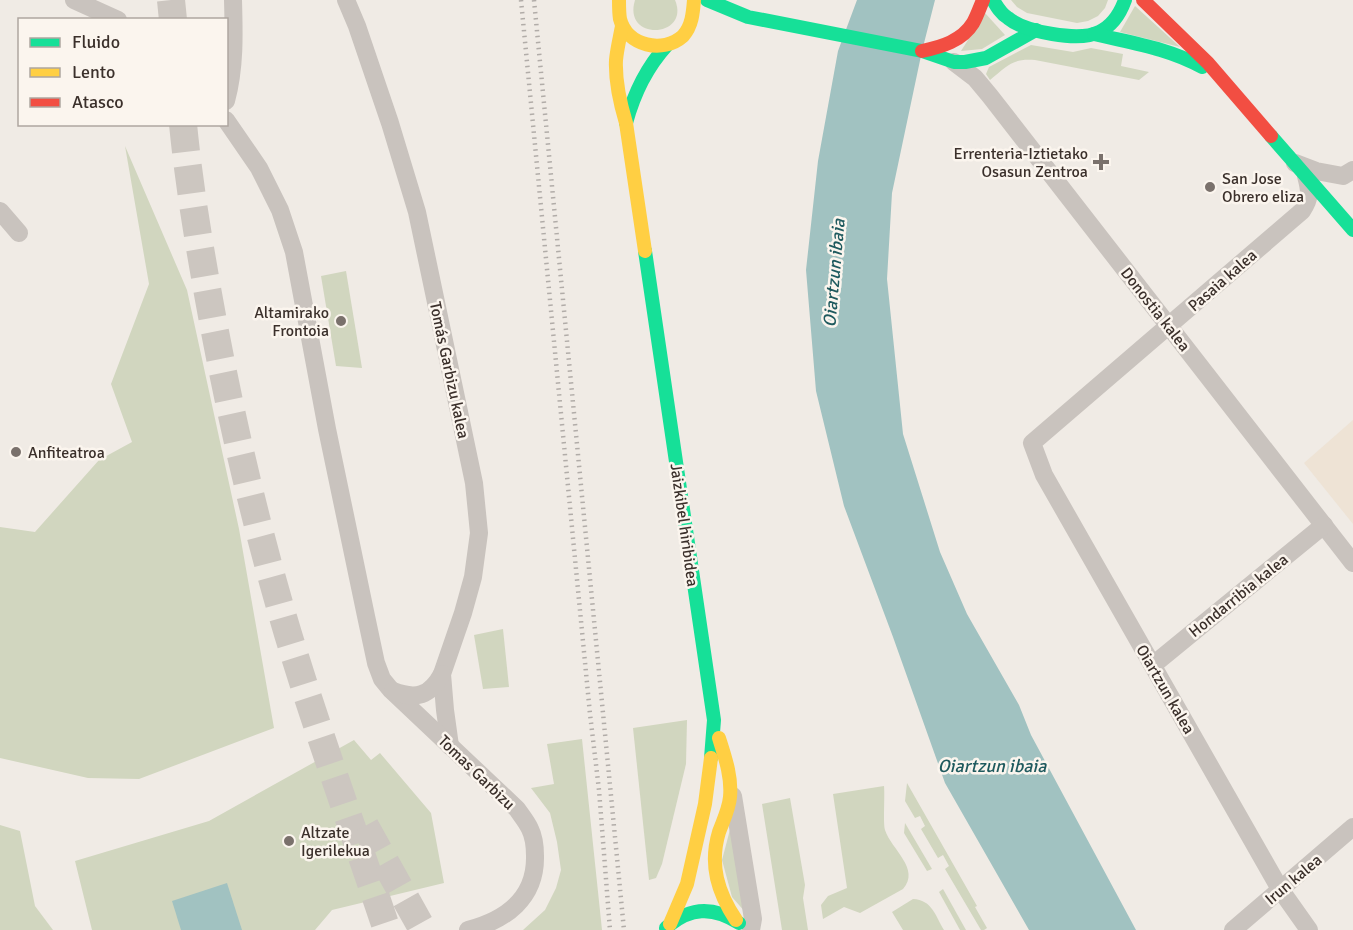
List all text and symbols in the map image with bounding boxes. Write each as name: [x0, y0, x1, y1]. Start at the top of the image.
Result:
legend: [18, 18, 228, 126]
text: Fluido: [72, 31, 120, 53]
text: Lento: [72, 61, 115, 83]
text: Atasco: [72, 91, 124, 113]
place label: Errenteria-Iztietako Osasun Zentroa: [953, 144, 1088, 182]
marker: Errenteria-Iztietako Osasun Zentroa: [1092, 153, 1110, 171]
place label: San Jose Obrero eliza: [1222, 169, 1304, 207]
marker: San Jose Obrero eliza: [1203, 180, 1217, 194]
water label: Oiartzun ibaia: [818, 217, 850, 328]
street label: Pasaia kalea: [1184, 245, 1261, 316]
street label: Donostia kalea: [1116, 264, 1194, 356]
street label: Tomás Garbizu kalea: [425, 300, 473, 441]
place label: Altamirako Frontoia: [254, 303, 329, 341]
marker: Altamirako Frontoia: [334, 314, 348, 328]
place label: Anfiteatroa: [28, 443, 105, 463]
marker: Anfiteatroa: [9, 445, 23, 459]
street label: Jaizkibel hiribidea: [665, 462, 703, 588]
street label: Hondarribia kalea: [1185, 550, 1292, 642]
street label: Oiartzun kalea: [1131, 641, 1199, 738]
street label: Tomas Garbizu: [434, 731, 519, 814]
water label: Oiartzun ibaia: [938, 755, 1047, 777]
place label: Altzate Igerilekua: [301, 823, 370, 861]
marker: Altzate Igerilekua: [282, 834, 296, 848]
street label: Irun kalea: [1261, 850, 1326, 909]

